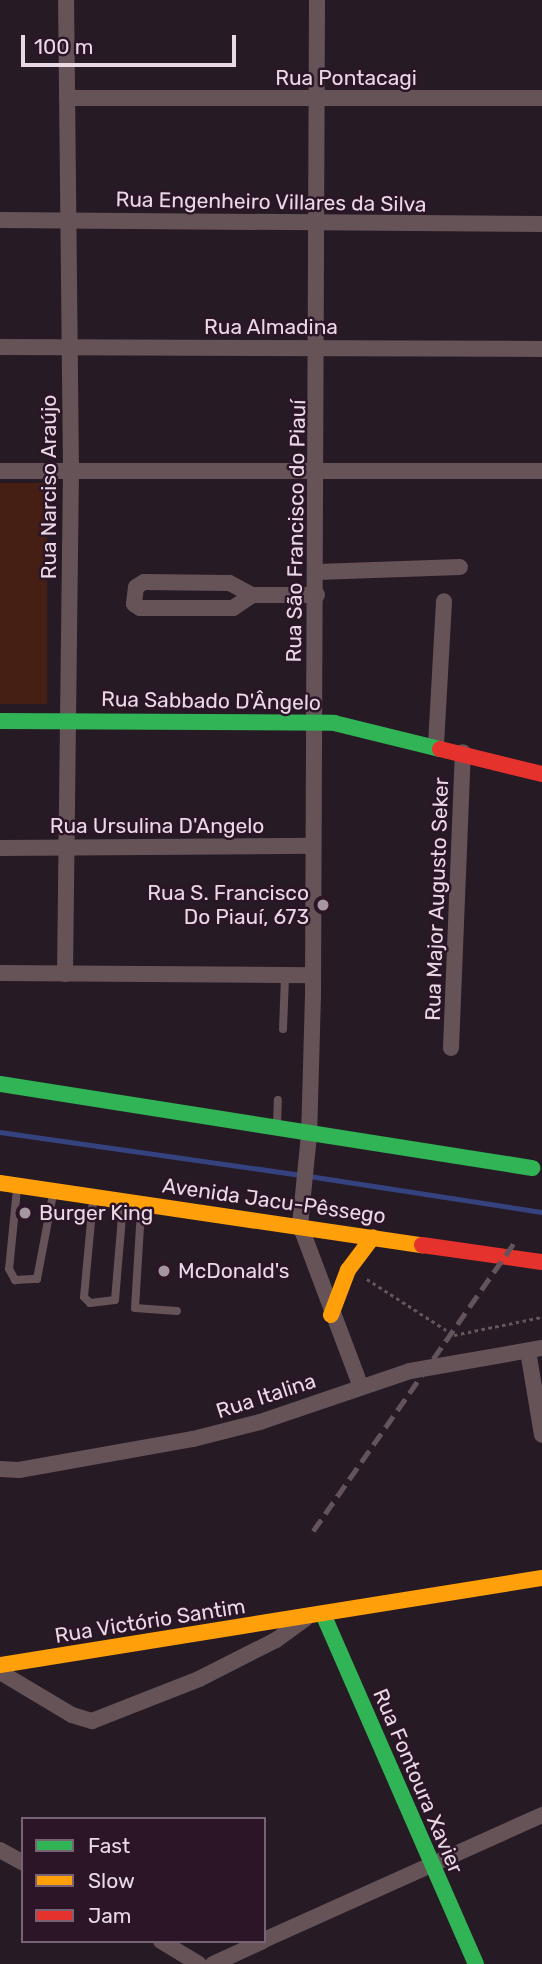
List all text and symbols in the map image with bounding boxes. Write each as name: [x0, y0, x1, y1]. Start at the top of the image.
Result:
scale bar: [24, 21, 240, 65]
text: 100 m: [34, 34, 93, 59]
street label: Rua Pontacagi: [275, 65, 417, 91]
street label: Rua Engenheiro Villares da Silva: [115, 187, 427, 217]
street label: Rua Almadina: [204, 314, 338, 340]
street label: Rua Narciso Araújo: [36, 394, 62, 580]
street label: Rua São Francisco do Piauí: [281, 399, 311, 663]
street label: Rua Sabbado D'Ângelo: [101, 686, 321, 716]
street label: Rua Major Augusto Seker: [420, 776, 454, 1022]
street label: Rua Ursulina D'Angelo: [50, 813, 264, 839]
place label: Rua S. Francisco Do Piauí, 673: [147, 880, 309, 930]
marker: Rua S. Francisco Do Piauí, 673: [315, 897, 331, 913]
street label: Avenida Jacu-Pêssego: [161, 1173, 387, 1229]
place label: Burger King: [39, 1200, 154, 1226]
marker: Burger King: [17, 1205, 33, 1221]
place label: McDonald's: [178, 1258, 290, 1284]
marker: McDonald's: [156, 1263, 172, 1279]
street label: Rua Italina: [213, 1368, 319, 1424]
street label: Rua Victório Santim: [53, 1593, 247, 1649]
street label: Rua Fontoura Xavier: [368, 1685, 468, 1877]
legend: [21, 1817, 266, 1943]
text: Fast: [88, 1833, 130, 1858]
text: Slow: [88, 1868, 135, 1893]
text: Jam: [88, 1903, 132, 1928]

